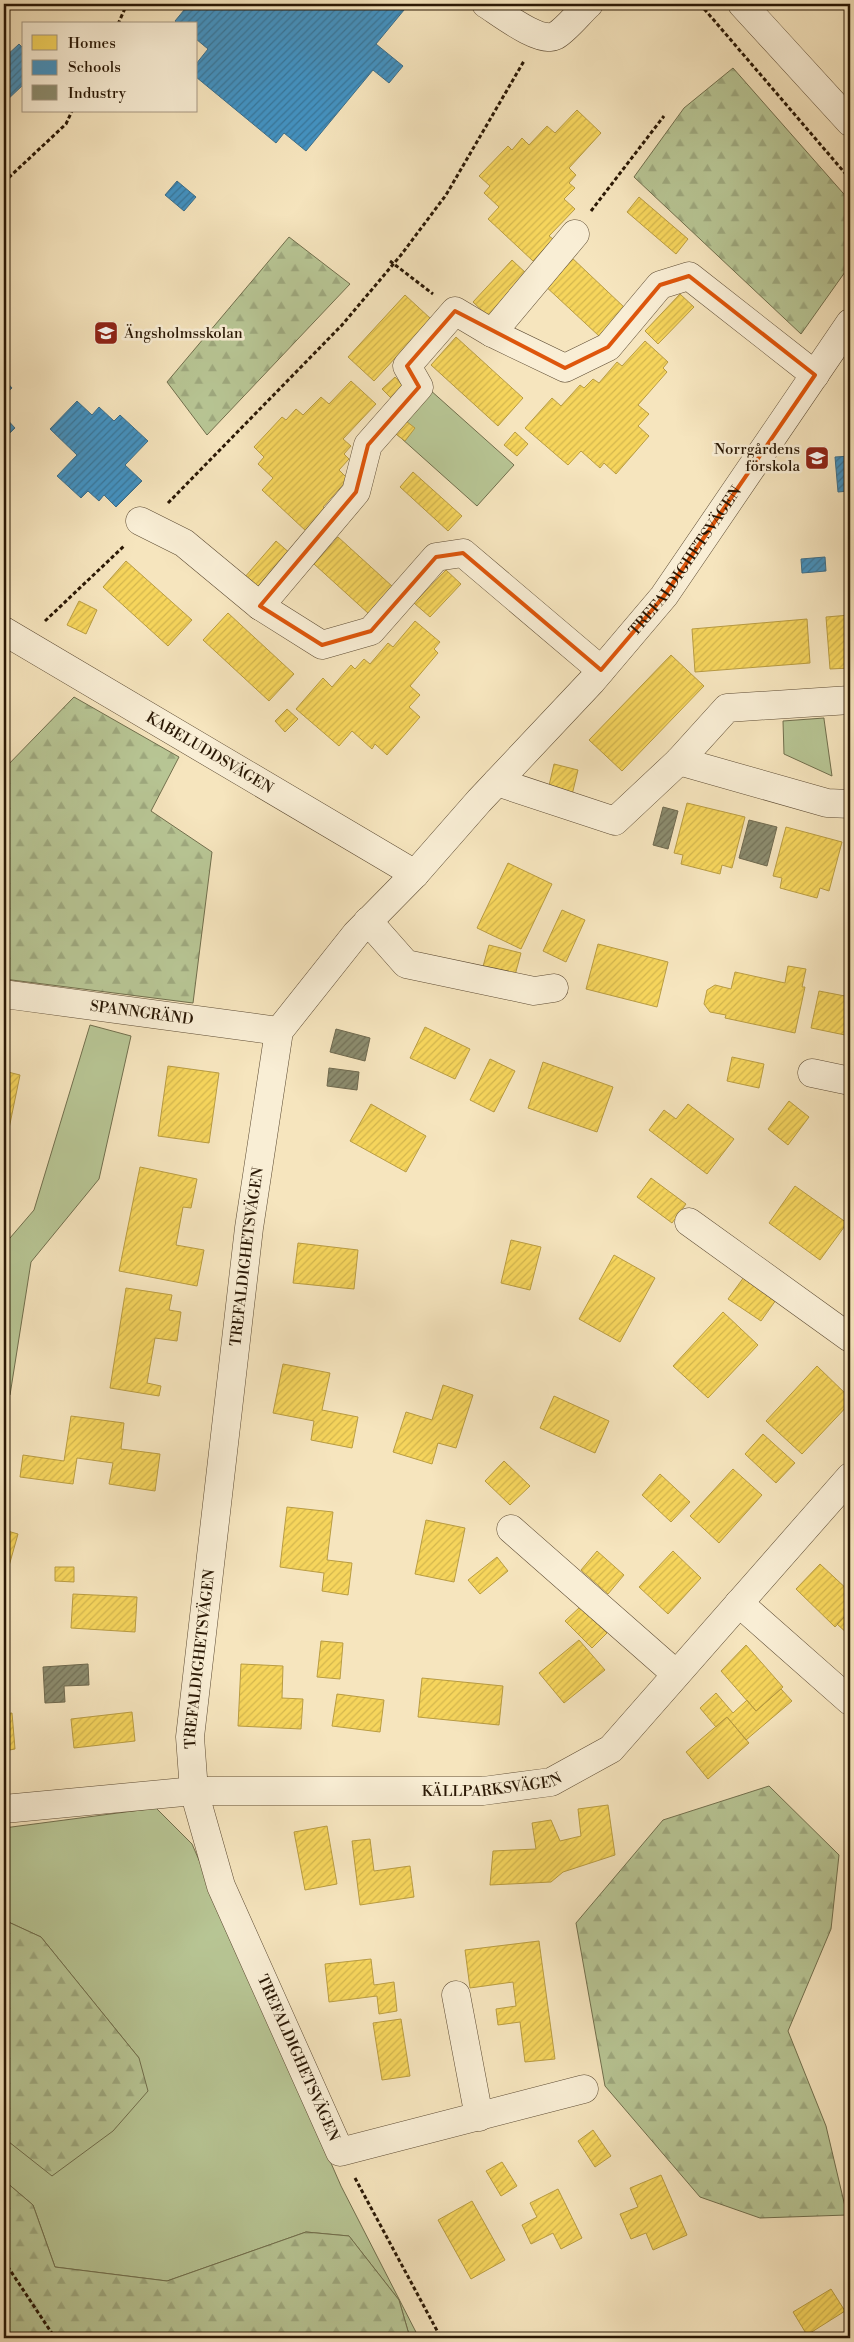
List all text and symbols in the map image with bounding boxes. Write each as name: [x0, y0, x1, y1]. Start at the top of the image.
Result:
legend: [22, 22, 198, 112]
text: Homes: [68, 34, 116, 53]
text: Schools: [68, 58, 121, 77]
text: Industry: [68, 84, 127, 103]
school or university icon: Ängsholmsskolan: [93, 320, 119, 346]
place label: Ängsholmsskolan: [123, 324, 243, 343]
place label: Norrgårdens förskola: [714, 440, 800, 476]
school or university icon: Norrgårdens förskola: [804, 445, 830, 471]
street label: TREFALDIGHETSVÄGEN: [625, 482, 746, 640]
street label: KABELUDDSVÄGEN: [143, 708, 277, 798]
street label: SPANNGRÄND: [89, 996, 195, 1029]
street label: TREFALDIGHETSVÄGEN: [226, 1166, 268, 1347]
street label: TREFALDIGHETSVÄGEN: [180, 1568, 219, 1749]
street label: KÄLLPARKSVÄGEN: [422, 1768, 565, 1801]
street label: TREFALDIGHETSVÄGEN: [253, 1972, 343, 2144]

